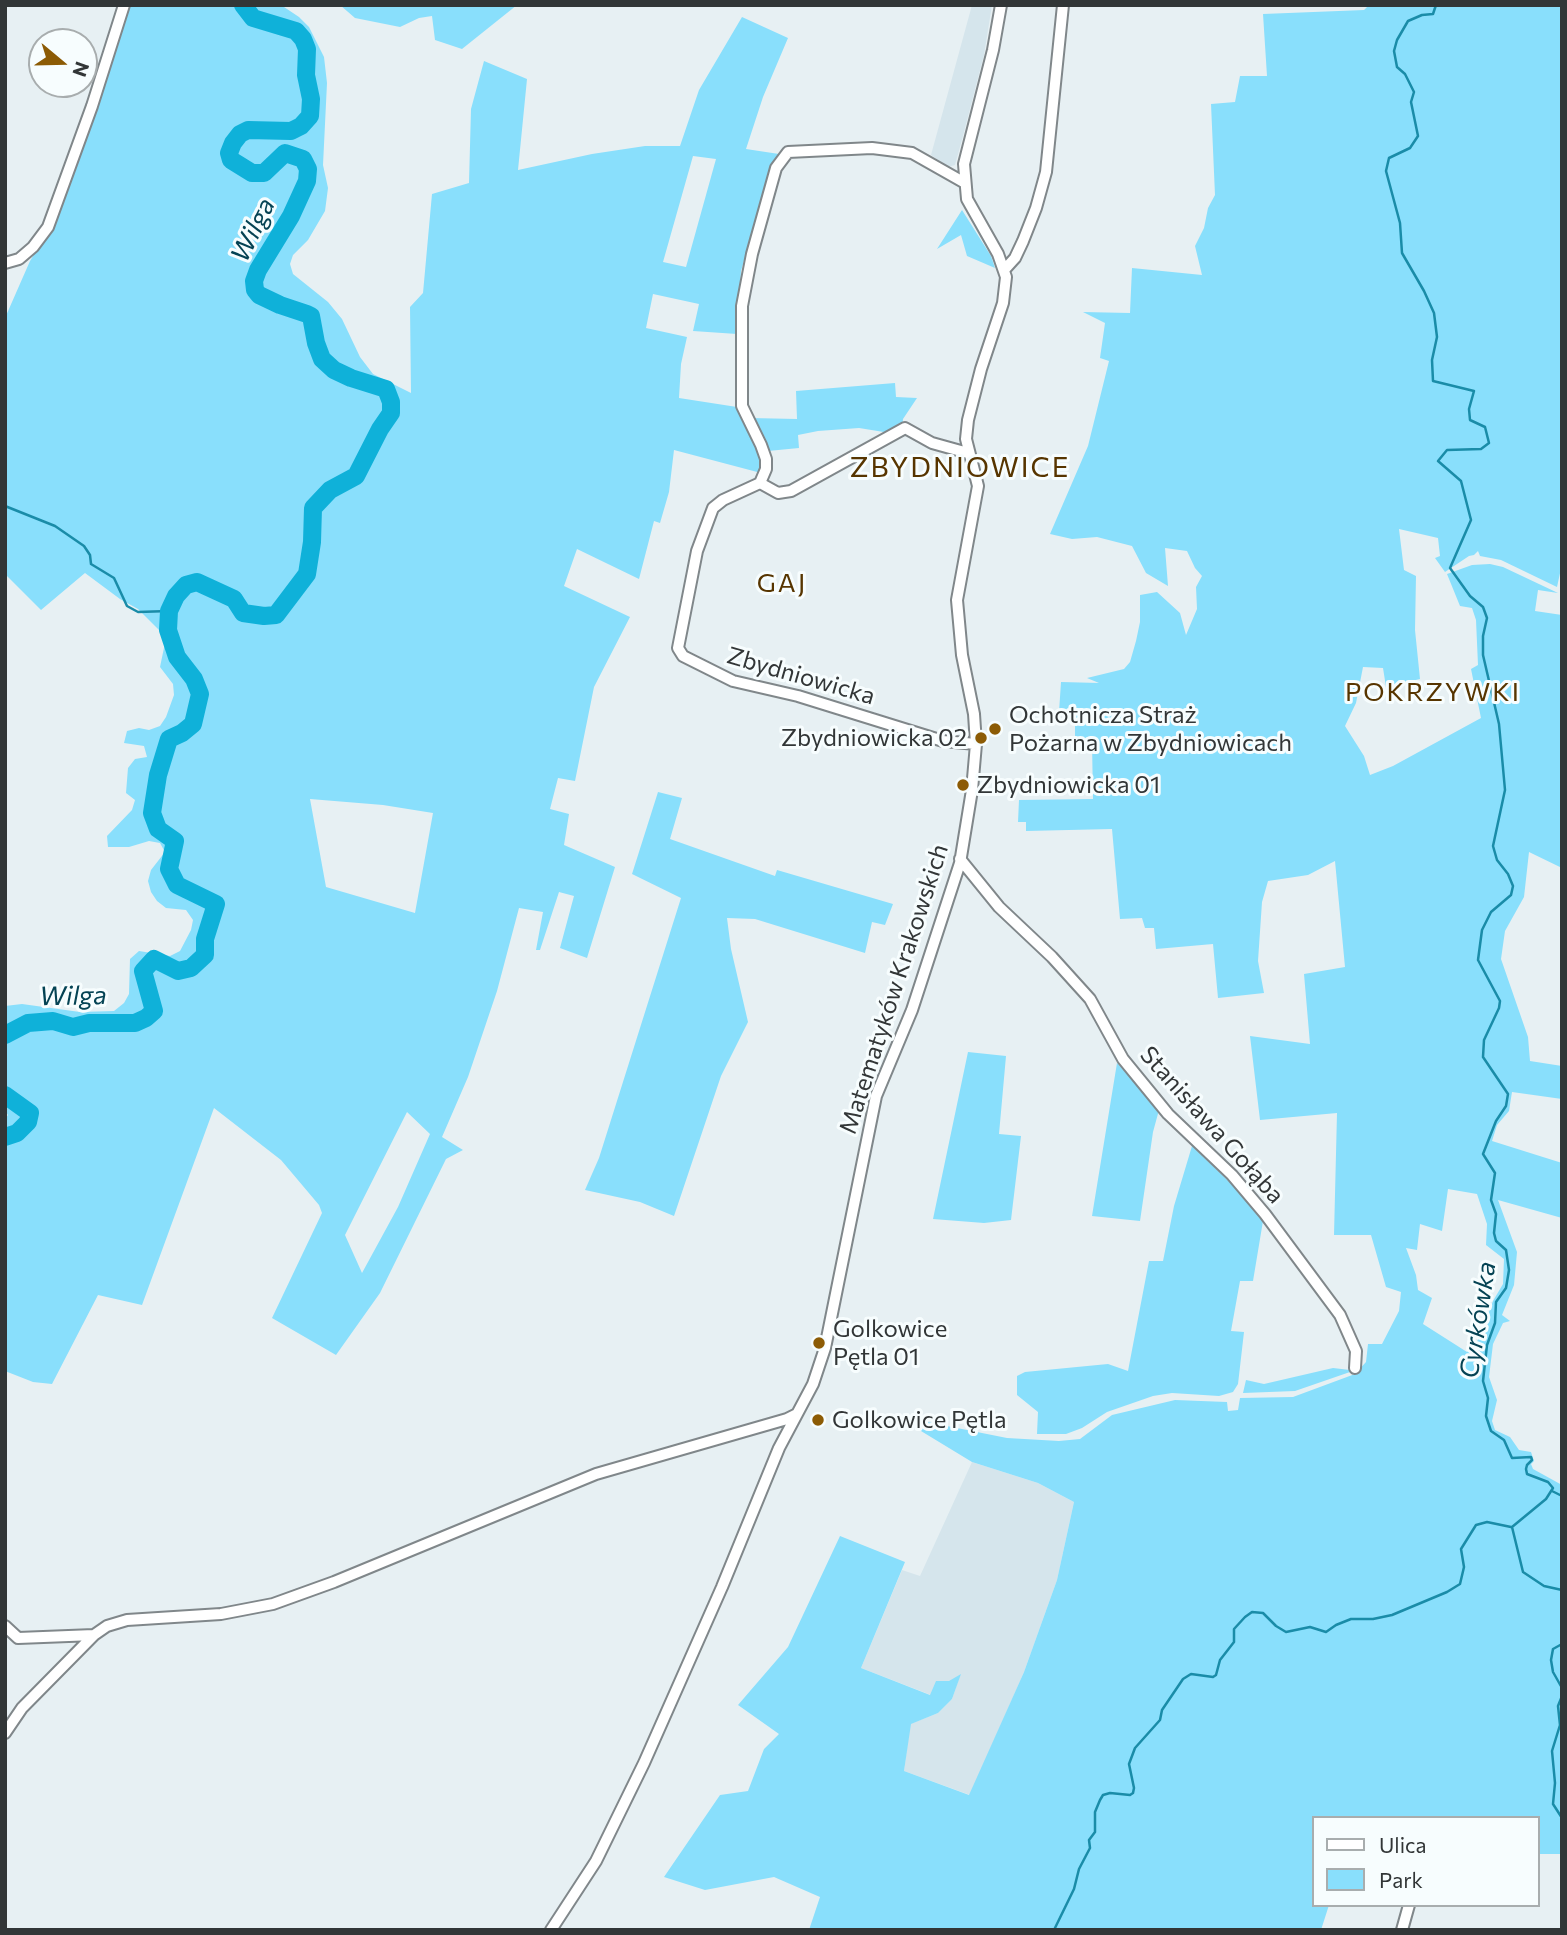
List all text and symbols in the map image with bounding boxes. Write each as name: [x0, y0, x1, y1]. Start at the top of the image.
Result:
north arrow: [28, 28, 98, 98]
text: N: [68, 59, 95, 80]
water label: Wilga: [224, 193, 282, 267]
district label: ZBYDNIOWICE: [851, 451, 1069, 485]
district label: GAJ: [757, 567, 807, 599]
street label: Zbydniowicka: [724, 641, 878, 711]
district label: POKRZYWKI: [1346, 676, 1520, 708]
place label: Ochotnicza Straż Pożarna w Zbydniowicach: [1009, 701, 1292, 757]
marker: Ochotnicza Straż Pożarna w Zbydniowicach: [987, 721, 1003, 737]
place label: Zbydniowicka 02: [781, 724, 967, 752]
marker: Zbydniowicka 02: [973, 730, 989, 746]
place label: Zbydniowicka 01: [977, 771, 1160, 799]
marker: Zbydniowicka 01: [955, 777, 971, 793]
street label: Matematyków Krakowskich: [834, 841, 954, 1137]
water label: Wilga: [39, 980, 107, 1012]
street label: Stanisława Gołąba: [1134, 1041, 1290, 1209]
water label: Cyrkówka: [1453, 1259, 1503, 1381]
place label: Golkowice Pętla 01: [833, 1315, 947, 1371]
marker: Golkowice Pętla 01: [811, 1335, 827, 1351]
place label: Golkowice Pętla: [832, 1406, 1007, 1434]
marker: Golkowice Pętla: [810, 1412, 826, 1428]
legend: [1312, 1816, 1539, 1907]
text: Ulica: [1379, 1832, 1426, 1857]
text: Park: [1379, 1867, 1423, 1892]

